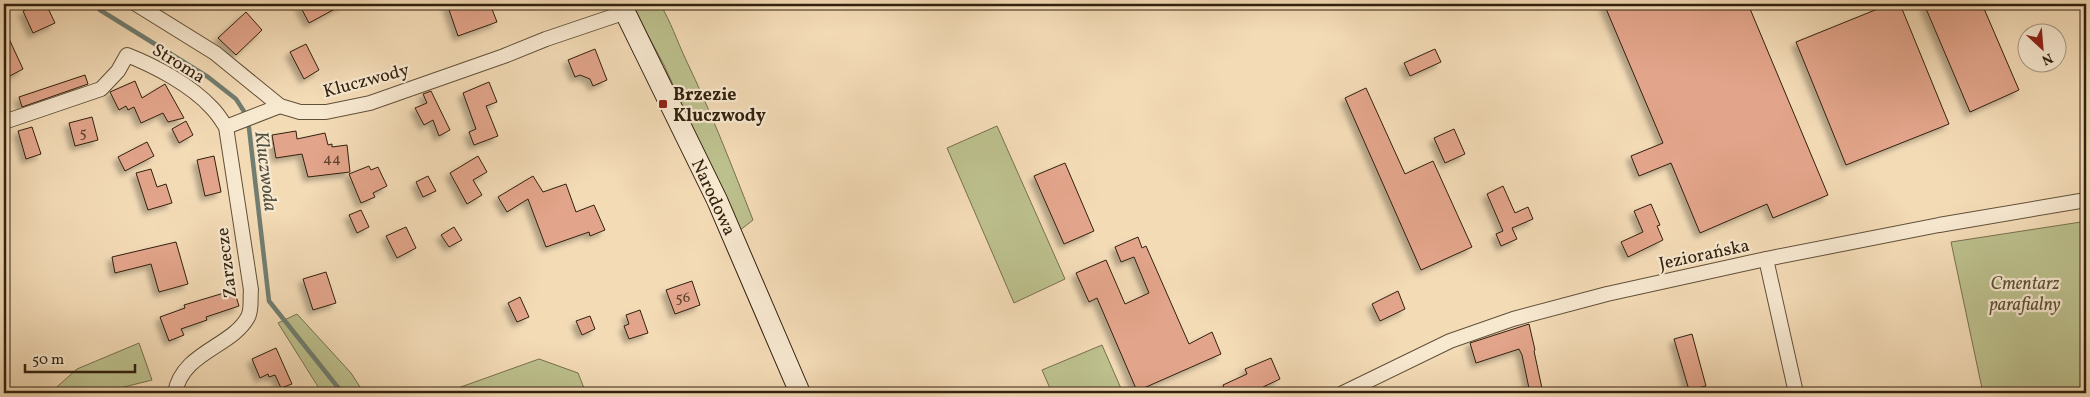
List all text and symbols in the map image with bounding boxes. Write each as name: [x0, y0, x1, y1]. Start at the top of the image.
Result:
north arrow: [2018, 22, 2068, 72]
street label: Stroma: [147, 38, 210, 90]
text: N: [2038, 48, 2056, 69]
street label: Kluczwody: [321, 58, 412, 105]
place label: Brzezie Kluczwody: [673, 83, 766, 129]
marker: Brzezie Kluczwody: [657, 98, 669, 110]
house number: 5: [79, 123, 87, 144]
water label: Kluczwoda: [247, 130, 283, 213]
house number: 44: [323, 149, 341, 170]
street label: Narodowa: [684, 155, 741, 240]
street label: Zarzecze: [211, 226, 244, 300]
street label: Jeziorańska: [1657, 234, 1752, 277]
park label: Cmentarz parafialny: [1989, 272, 2061, 318]
house number: 56: [676, 288, 690, 309]
scale bar: [25, 342, 135, 374]
text: 50 m: [32, 350, 64, 371]

